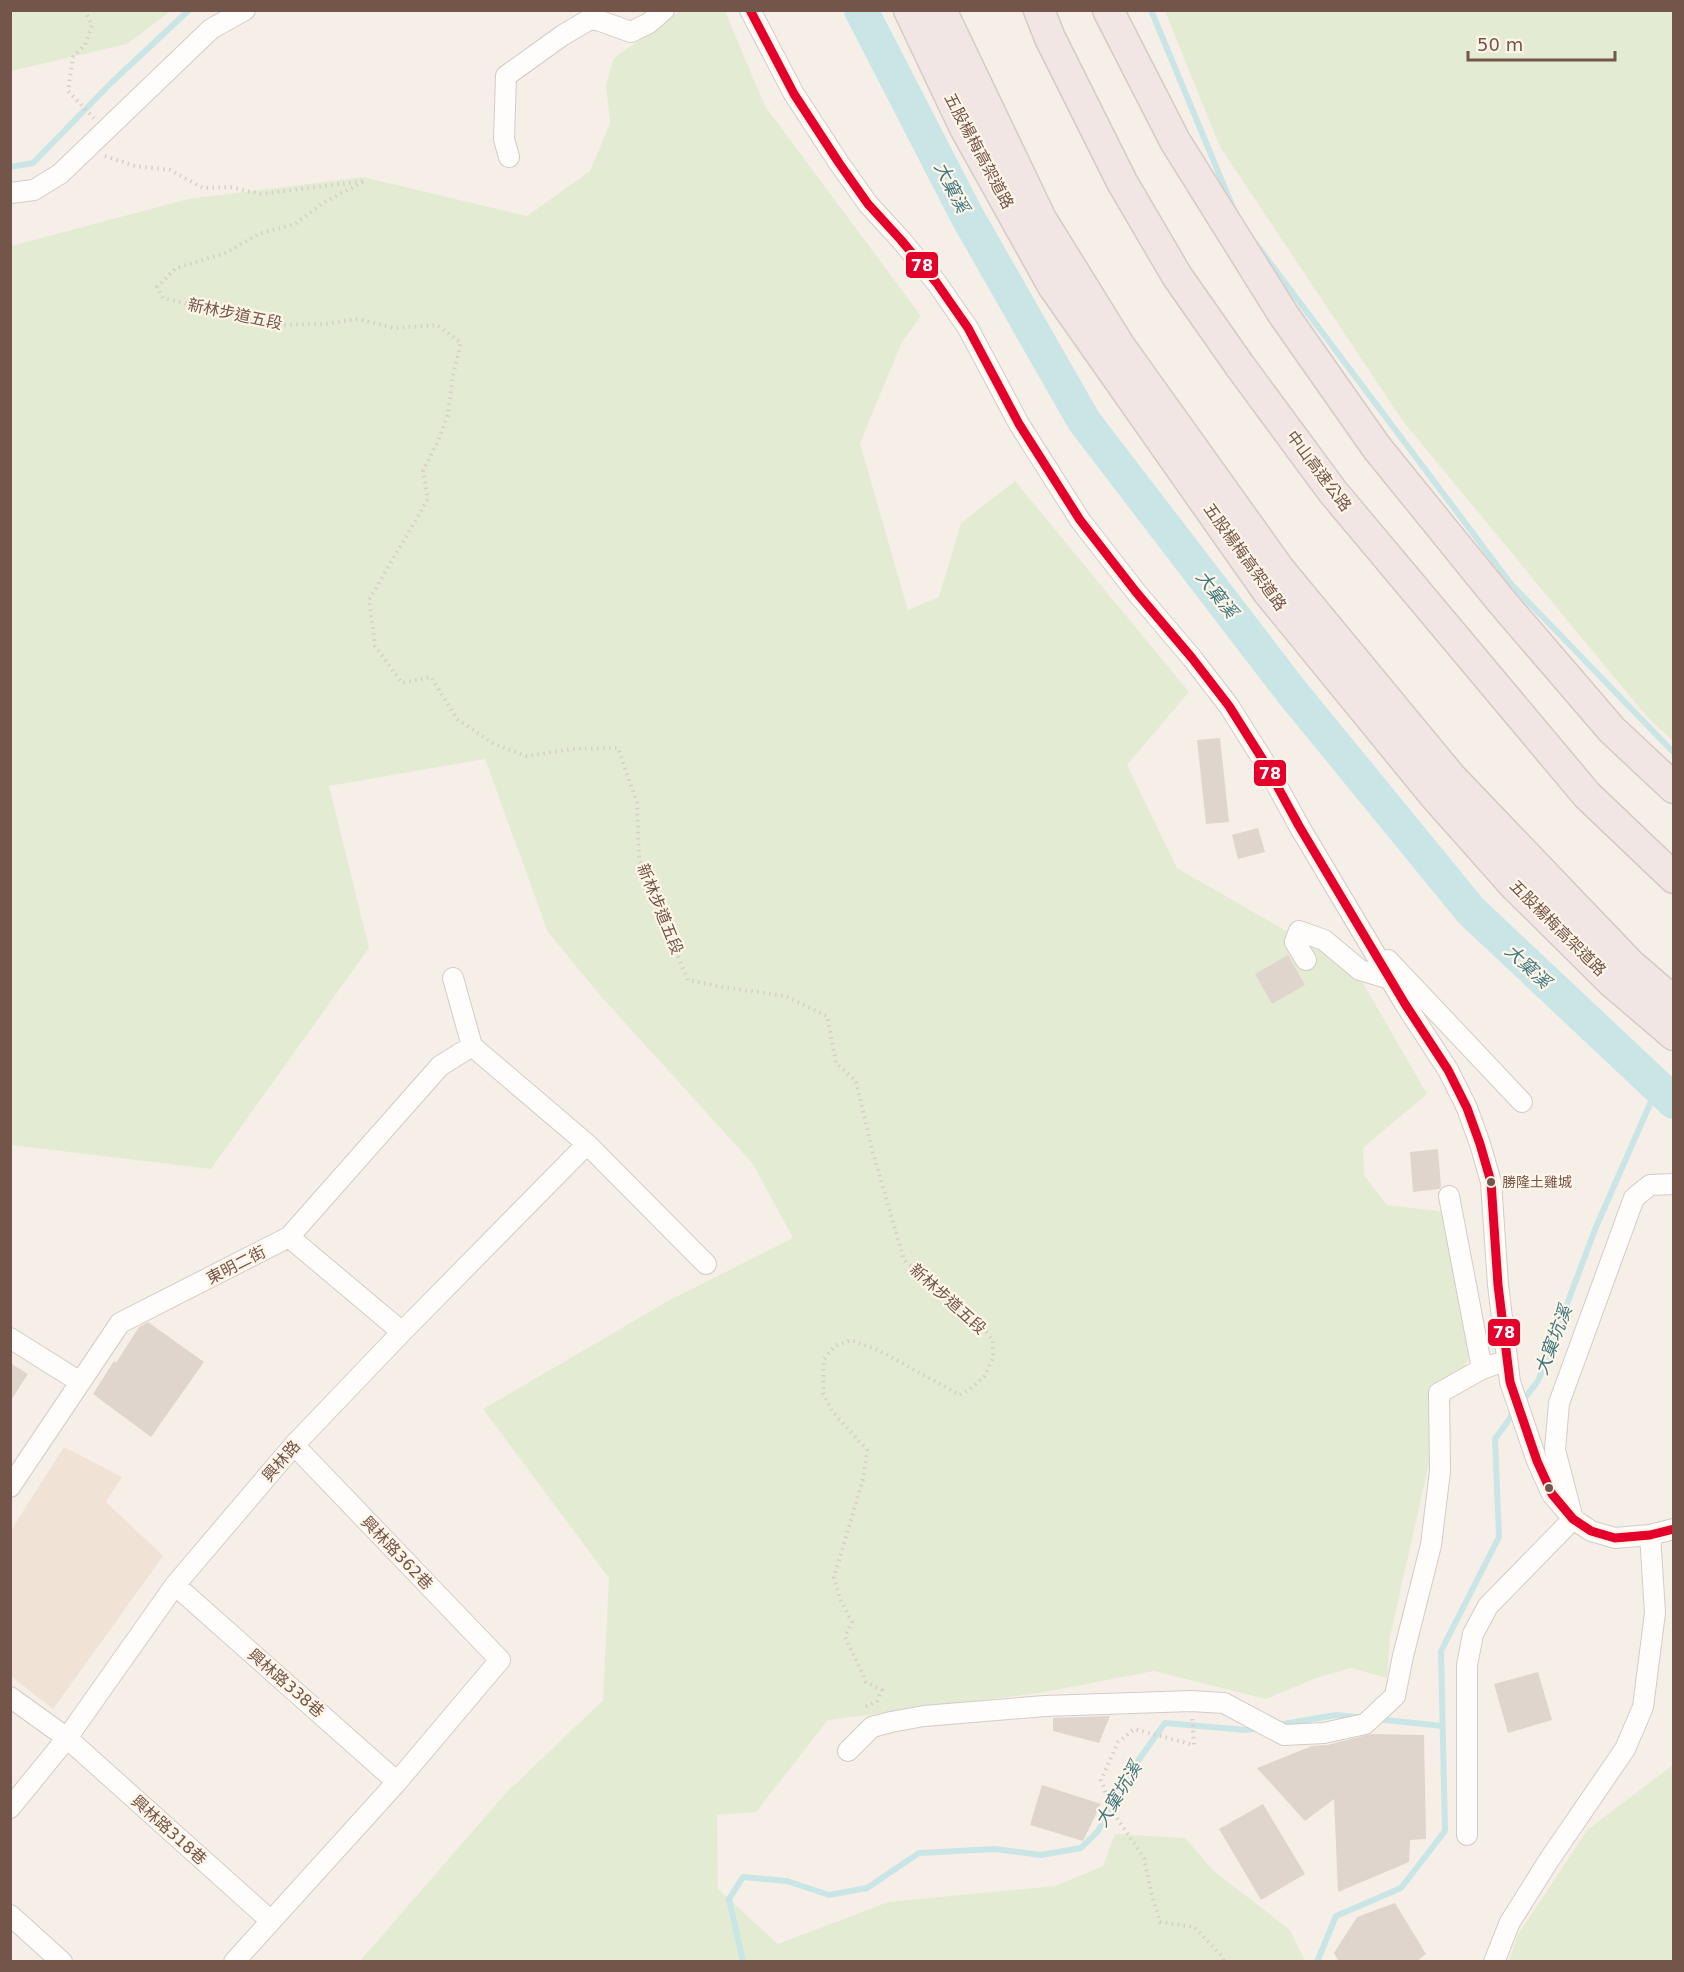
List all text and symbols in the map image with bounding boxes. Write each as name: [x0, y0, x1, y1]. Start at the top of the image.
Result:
scale bar: [1468, 24, 1615, 62]
text: 50 m: [1477, 34, 1523, 55]
street label: 五股楊梅高架道路: [941, 90, 1017, 212]
water label: 大窠溪: [930, 158, 975, 218]
line badge: 78: [905, 251, 939, 279]
text: 78: [911, 256, 933, 275]
street label: 新林步道五段: [186, 295, 284, 333]
street label: 中山高速公路: [1283, 427, 1355, 515]
street label: 五股楊梅高架道路: [1200, 500, 1290, 614]
water label: 大窠溪: [1192, 566, 1244, 624]
line badge: 78: [1253, 759, 1287, 787]
text: 78: [1259, 764, 1281, 783]
street label: 新林步道五段: [633, 861, 687, 957]
street label: 五股楊梅高架道路: [1506, 876, 1610, 980]
water label: 大窠溪: [1501, 940, 1557, 994]
place label: 勝隆土雞城: [1502, 1174, 1572, 1190]
marker: 勝隆土雞城: [1485, 1176, 1497, 1188]
street label: 東明二街: [203, 1242, 269, 1288]
street label: 新林步道五段: [906, 1260, 990, 1338]
water label: 大窠坑溪: [1530, 1300, 1577, 1377]
line badge: 78: [1487, 1318, 1521, 1347]
text: 78: [1493, 1323, 1515, 1342]
street label: 興林路: [258, 1437, 304, 1485]
unlabelled marker: [1543, 1482, 1555, 1494]
street label: 興林路362巷: [357, 1512, 437, 1594]
street label: 興林路338巷: [244, 1645, 328, 1721]
water label: 大窠坑溪: [1090, 1755, 1147, 1830]
street label: 興林路318巷: [128, 1791, 210, 1869]

